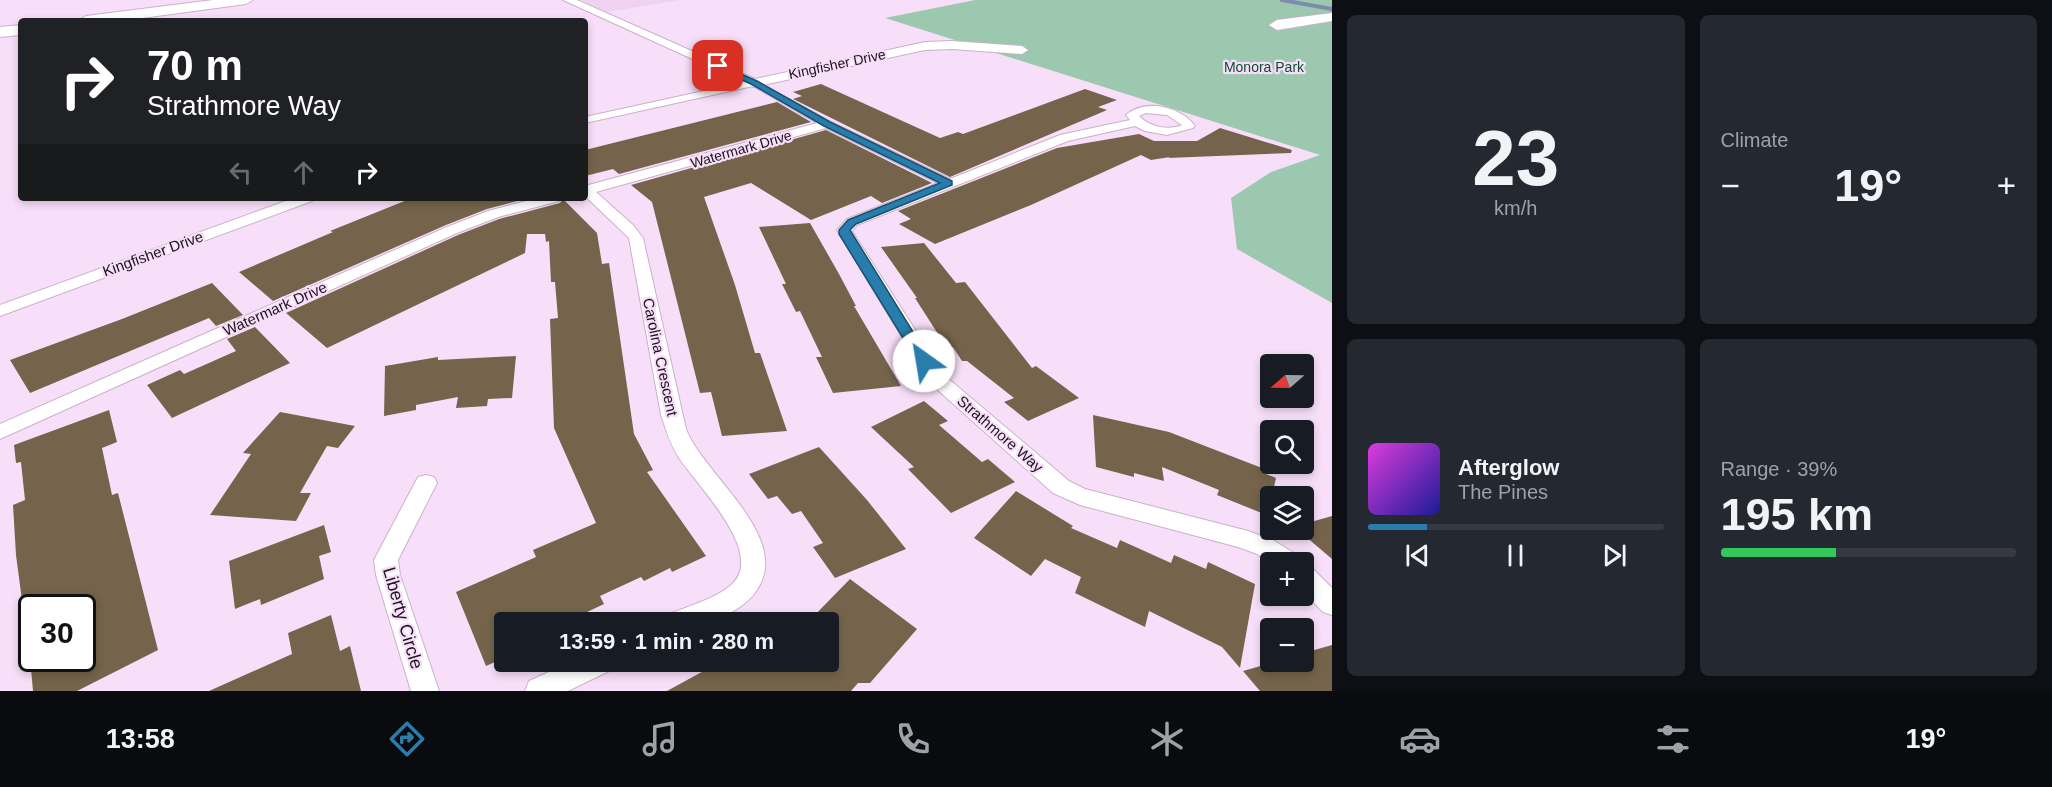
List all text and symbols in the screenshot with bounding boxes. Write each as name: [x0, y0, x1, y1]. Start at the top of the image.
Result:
pin: [692, 40, 743, 91]
icon: right: [48, 42, 126, 120]
text: 70 m: [147, 42, 243, 89]
street label: Kingfisher Drive: [787, 46, 887, 82]
icon: arrive: [701, 49, 734, 82]
park label: Monora Park: [1224, 59, 1305, 75]
text: Strathmore Way: [147, 91, 341, 121]
text: 23: [1472, 114, 1559, 202]
street label: Watermark Drive: [689, 127, 794, 171]
text: Climate: [1721, 129, 1788, 151]
icon: left: [224, 156, 257, 189]
icon: ahead: [287, 156, 320, 189]
icon: right: [350, 156, 383, 189]
text: 19°: [1834, 160, 1902, 211]
text: −: [1721, 167, 1740, 204]
text: +: [1997, 167, 2016, 204]
text: km/h: [1494, 197, 1537, 219]
street label: Kingfisher Drive: [100, 227, 205, 280]
street label: Watermark Drive: [220, 278, 329, 339]
street label: Carolina Crescent: [640, 296, 681, 418]
position arrow: [892, 329, 956, 393]
north arrow: [1260, 354, 1314, 408]
map controls: [1260, 354, 1314, 672]
street label: Strathmore Way: [954, 392, 1047, 476]
button: search: [1260, 420, 1314, 474]
text: Afterglow: [1458, 455, 1559, 480]
text: Range · 39%: [1721, 458, 1837, 480]
text: The Pines: [1458, 481, 1548, 503]
button: layers: [1260, 486, 1314, 540]
text: 195 km: [1721, 489, 1873, 540]
icon: previous: [1401, 539, 1434, 572]
icon: pause: [1499, 539, 1532, 572]
icon: next: [1598, 539, 1631, 572]
button: +: [1260, 552, 1314, 606]
street label: Liberty Circle: [379, 565, 427, 671]
speed limit sign: 30: [18, 594, 96, 672]
button: −: [1260, 618, 1314, 672]
text: 13:59 · 1 min · 280 m: [559, 629, 774, 654]
icon: directions: [386, 718, 428, 760]
icon: music: [639, 718, 681, 760]
icon: phone: [892, 718, 934, 760]
icon: climate: [1146, 718, 1188, 760]
icon: car: [1399, 718, 1441, 760]
icon: filters: [1652, 718, 1694, 760]
text: 13:58: [106, 724, 175, 754]
text: 19°: [1905, 724, 1946, 754]

